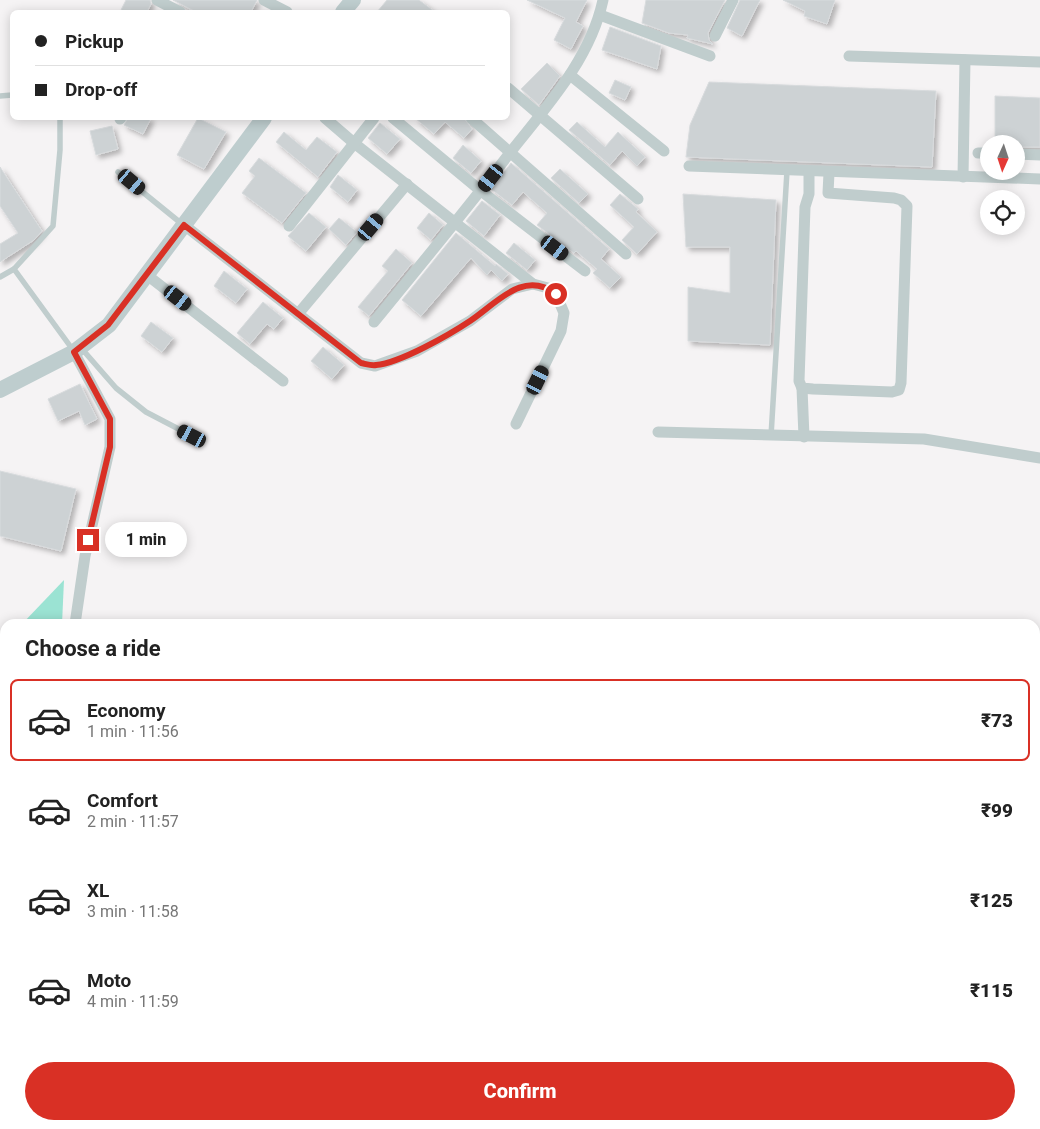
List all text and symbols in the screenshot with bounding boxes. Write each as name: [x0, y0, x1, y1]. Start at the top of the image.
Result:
text: Pickup: [65, 30, 124, 53]
text: Drop-off: [65, 78, 137, 101]
north arrow: [980, 135, 1025, 180]
map controls: [980, 135, 1025, 235]
car: [475, 162, 506, 194]
car: [115, 167, 148, 197]
button: locate: [980, 190, 1025, 235]
car: [355, 211, 386, 243]
car: [538, 233, 571, 263]
car: [161, 283, 194, 313]
route start: [545, 283, 567, 305]
car: [524, 363, 551, 397]
car: [175, 423, 208, 449]
callout: 1 min: [106, 522, 188, 558]
route end: [77, 529, 99, 551]
text: 1 min: [126, 530, 166, 549]
text: Choose a ride: [25, 636, 161, 661]
icon: car: [27, 698, 72, 743]
text: Economy: [87, 699, 166, 722]
text: ₹73: [981, 709, 1013, 732]
text: 1 min · 11:56: [87, 722, 179, 741]
icon: car: [27, 788, 72, 833]
text: Comfort: [87, 789, 158, 812]
text: ₹99: [981, 799, 1013, 822]
text: 2 min · 11:57: [87, 812, 179, 831]
icon: car: [27, 878, 72, 923]
text: XL: [87, 879, 109, 902]
text: ₹125: [970, 889, 1013, 912]
text: 3 min · 11:58: [87, 902, 179, 921]
icon: car: [27, 968, 72, 1013]
text: Moto: [87, 969, 131, 992]
text: ₹115: [970, 979, 1013, 1002]
text: 4 min · 11:59: [87, 992, 179, 1011]
button: Confirm: [25, 1062, 1015, 1120]

